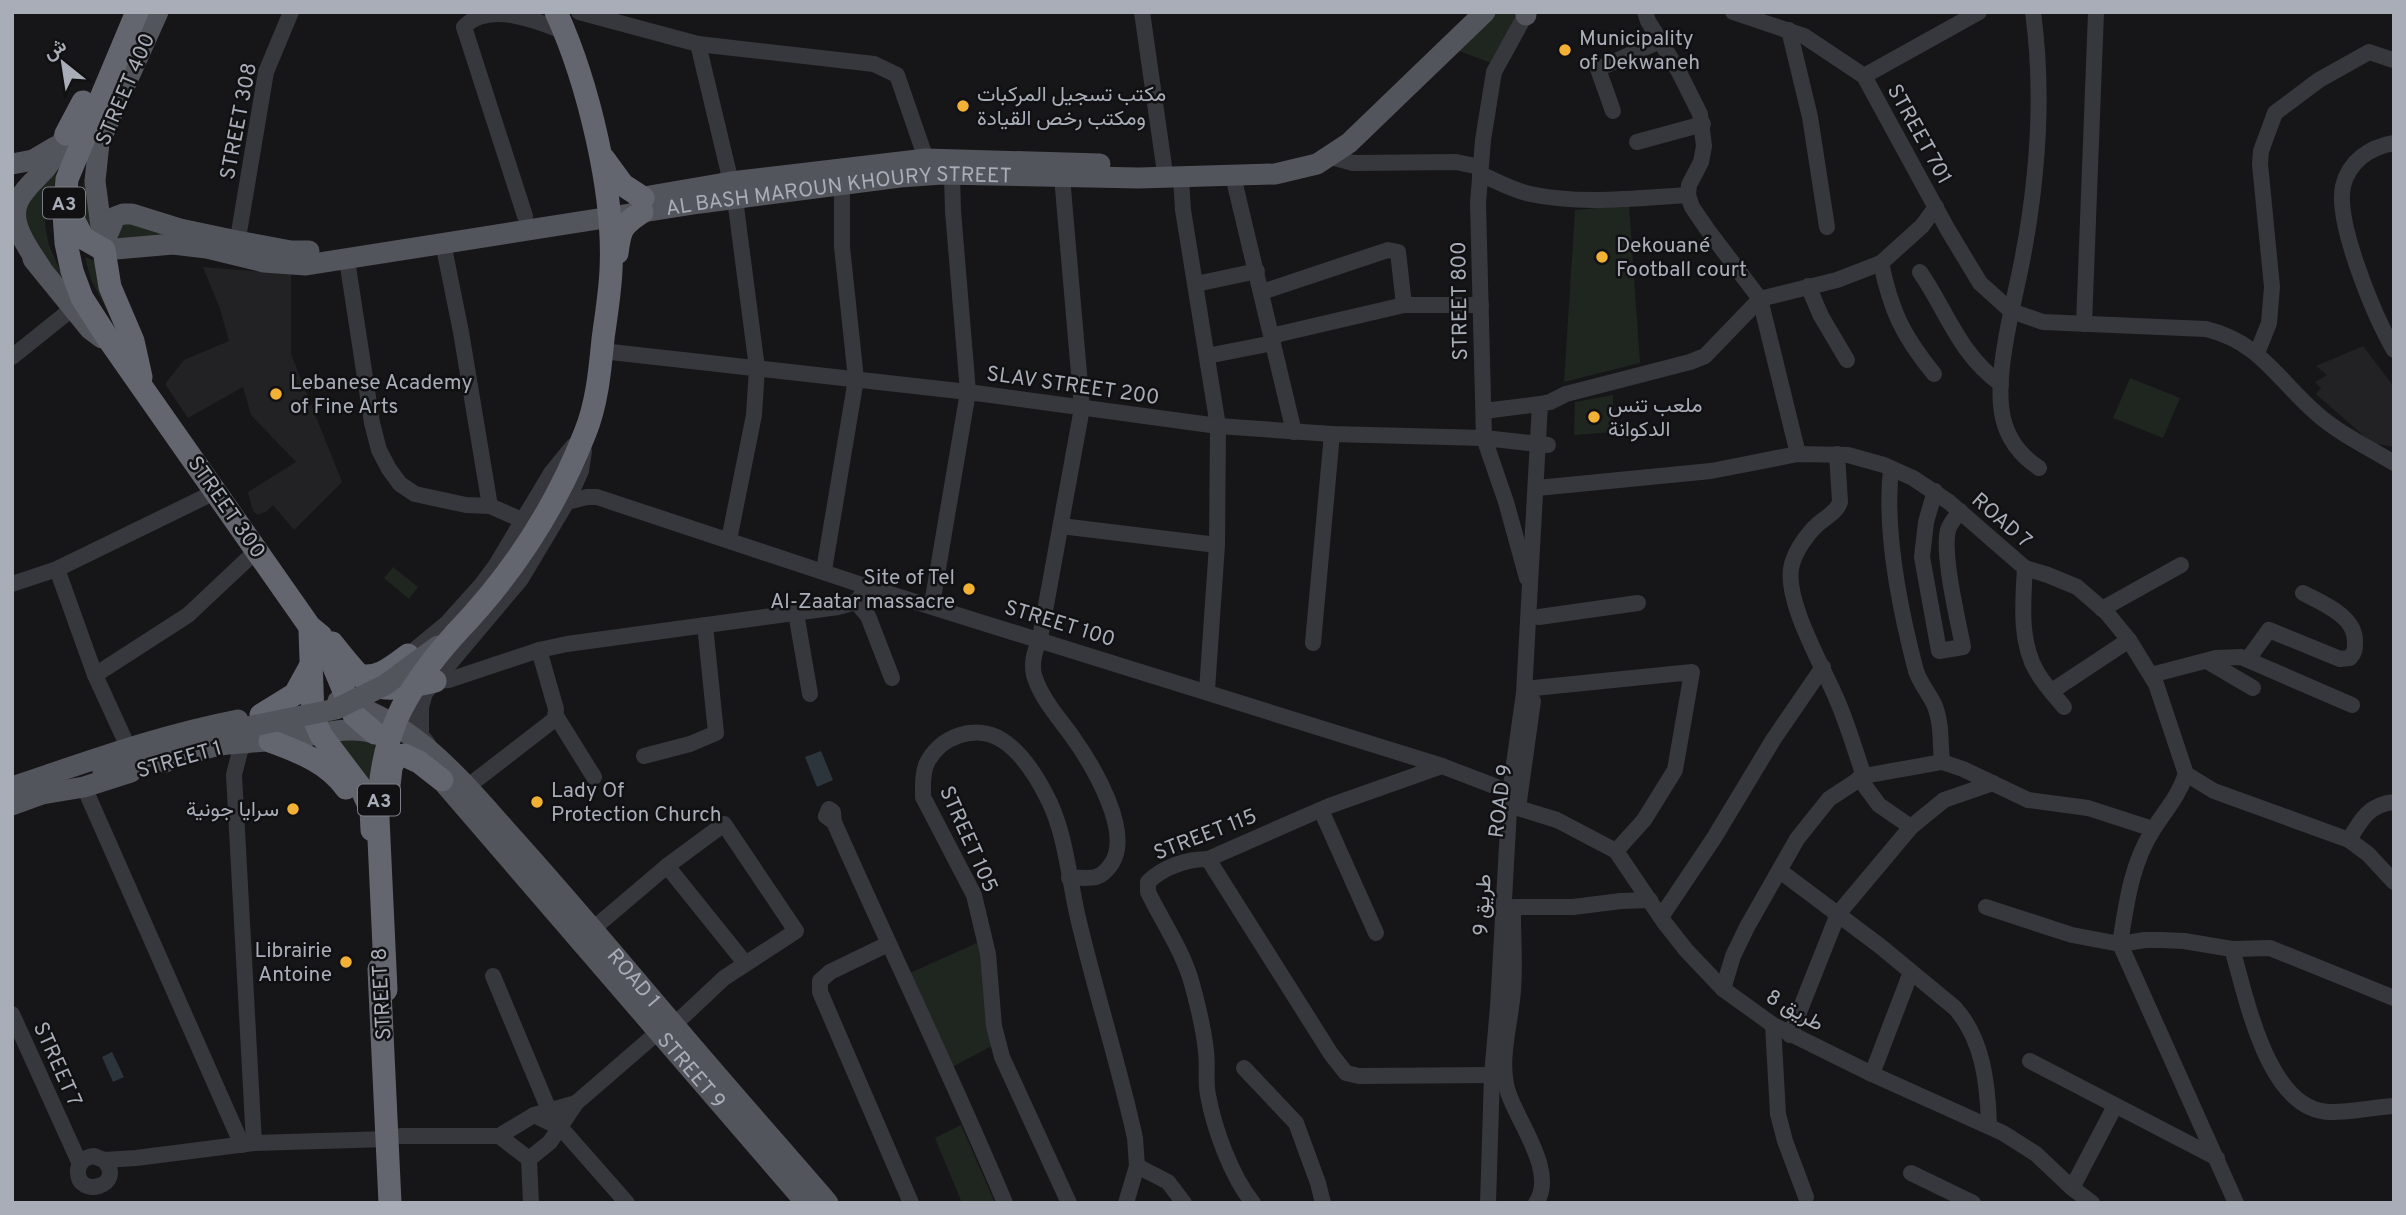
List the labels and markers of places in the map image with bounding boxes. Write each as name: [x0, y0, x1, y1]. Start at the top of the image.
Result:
place label: Municipality of Dekwaneh: [1579, 26, 1700, 77]
marker: Municipality of Dekwaneh: [1557, 42, 1573, 58]
place label: مكتب تسجيل المركبات ومكتب رخص القيادة: [977, 82, 1166, 133]
marker: مكتب تسجيل المركبات ومكتب رخص القيادة: [955, 98, 971, 114]
place label: Dekouané Football court: [1616, 233, 1747, 284]
marker: Dekouané Football court: [1594, 249, 1610, 265]
place label: Lebanese Academy of Fine Arts: [290, 370, 473, 421]
marker: Lebanese Academy of Fine Arts: [268, 386, 284, 402]
place label: ملعب تنس الدكوانة: [1608, 393, 1702, 444]
marker: ملعب تنس الدكوانة: [1586, 409, 1602, 425]
place label: Site of Tel Al-Zaatar massacre: [770, 565, 955, 616]
marker: Site of Tel Al-Zaatar massacre: [961, 581, 977, 597]
place label: Lady Of Protection Church: [551, 778, 722, 829]
marker: Lady Of Protection Church: [529, 794, 545, 810]
place label: سرايا جونية: [186, 797, 279, 824]
marker: سرايا جونية: [285, 801, 301, 817]
place label: Librairie Antoine: [254, 938, 332, 989]
marker: Librairie Antoine: [338, 954, 354, 970]

